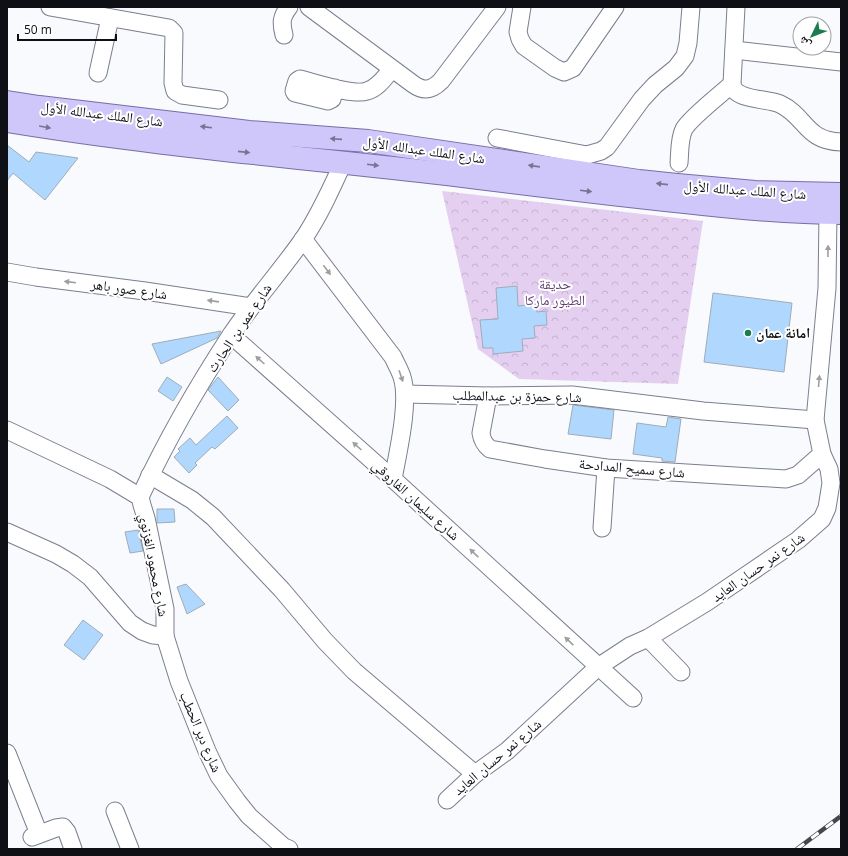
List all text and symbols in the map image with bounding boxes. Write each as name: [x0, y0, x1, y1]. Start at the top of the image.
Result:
scale bar: [18, 16, 116, 42]
north arrow: [792, 16, 832, 56]
text: 50 m: [24, 21, 52, 38]
text: ش: [795, 33, 815, 53]
street label: شارع الملك عبدالله الأول: [40, 97, 164, 131]
one-way arrow: [39, 124, 52, 130]
one-way arrow: [200, 124, 212, 130]
street label: شارع الملك عبدالله الأول: [362, 132, 486, 168]
one-way arrow: [330, 135, 342, 142]
one-way arrow: [238, 149, 250, 156]
one-way arrow: [367, 162, 379, 169]
one-way arrow: [528, 163, 540, 169]
street label: شارع الملك عبدالله الأول: [683, 176, 807, 204]
one-way arrow: [656, 181, 668, 187]
one-way arrow: [580, 188, 592, 194]
one-way arrow: [825, 244, 831, 257]
one-way arrow: [323, 264, 331, 275]
street label: شارع صور باهر: [88, 274, 169, 304]
park label: حديقة الطيور ماركا: [525, 274, 585, 309]
one-way arrow: [64, 278, 76, 285]
street label: شارع عمر بن الحارث: [202, 280, 276, 376]
one-way arrow: [207, 298, 219, 304]
place label: امانة عمان: [756, 323, 810, 342]
marker: امانة عمان: [743, 328, 753, 338]
one-way arrow: [254, 356, 265, 365]
one-way arrow: [398, 370, 404, 382]
one-way arrow: [815, 375, 822, 387]
street label: شارع حمزة بن عبدالمطلب: [452, 385, 582, 407]
one-way arrow: [352, 442, 362, 451]
street label: شارع سميح المدادحة: [578, 453, 686, 483]
street label: شارع سليمان الفاروقي: [367, 455, 464, 546]
street label: شارع محمود الغزنوي: [133, 512, 174, 619]
street label: شارع نمر حسان العايد: [707, 527, 809, 607]
one-way arrow: [469, 548, 479, 558]
one-way arrow: [565, 637, 574, 646]
street label: شارع دير الحطب: [175, 689, 227, 775]
street label: شارع نمر حسان العايد: [449, 714, 545, 800]

